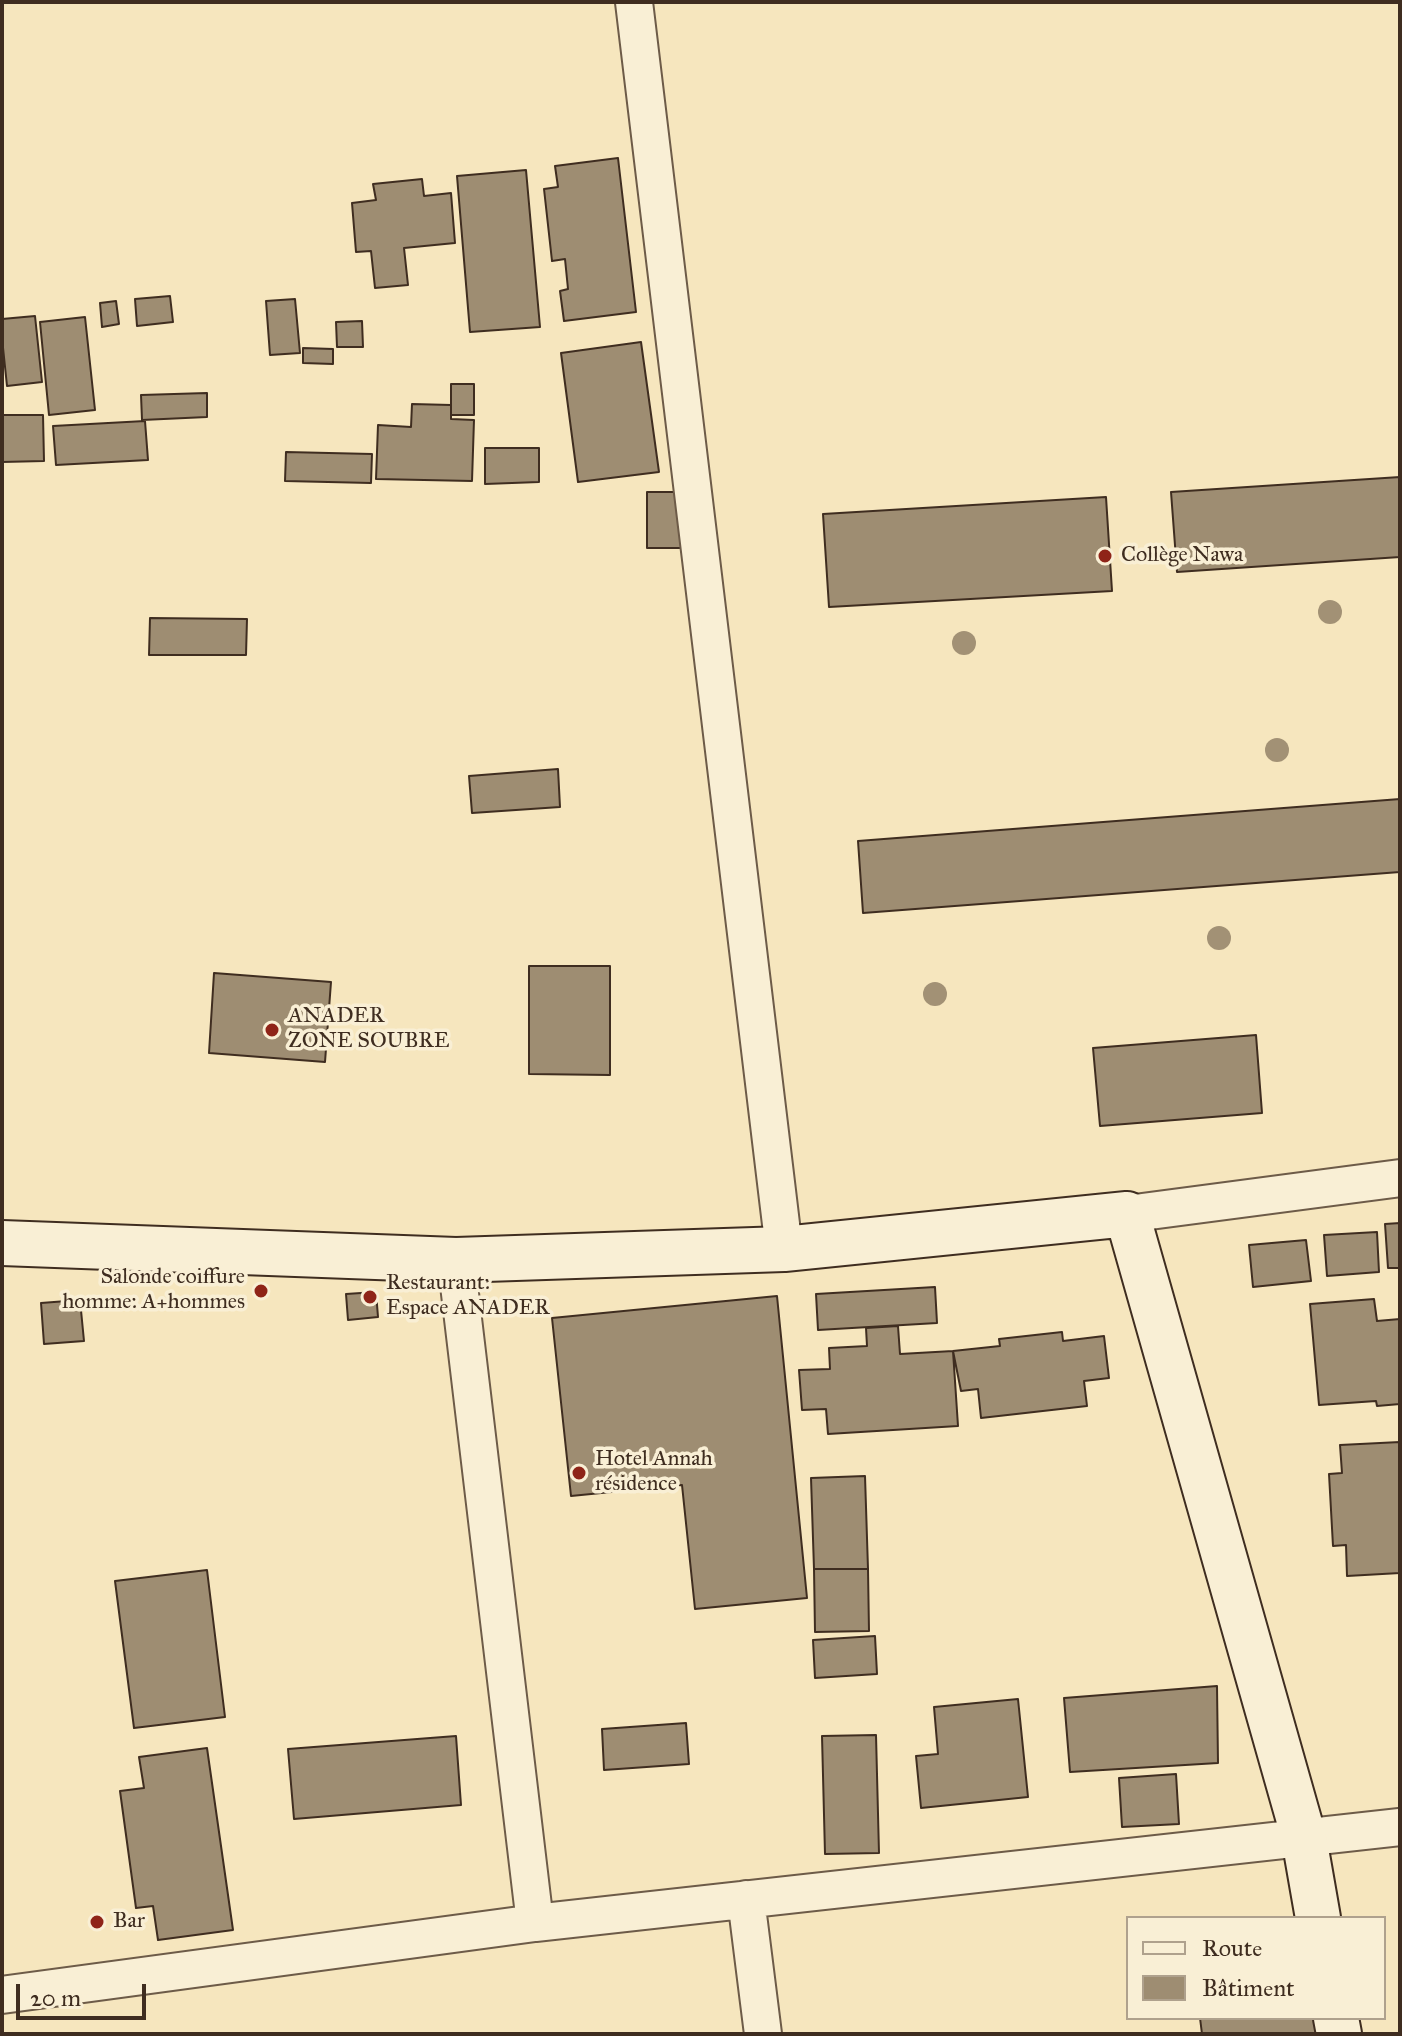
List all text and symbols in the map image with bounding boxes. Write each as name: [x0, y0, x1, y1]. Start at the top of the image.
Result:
place label: Collège Nawa: [1121, 543, 1243, 569]
marker: Collège Nawa: [1096, 547, 1114, 565]
place label: ANADER ZONE SOUBRE: [288, 1004, 450, 1056]
marker: ANADER ZONE SOUBRE: [263, 1021, 281, 1039]
place label: Salonde coiffure homme: A+hommes: [62, 1265, 245, 1316]
place label: Restaurant: Espace ANADER: [386, 1271, 550, 1322]
marker: Salonde coiffure homme: A+hommes: [252, 1282, 270, 1300]
marker: Restaurant: Espace ANADER: [361, 1288, 379, 1306]
place label: Hotel Annah résidence: [595, 1447, 713, 1498]
marker: Hotel Annah résidence: [570, 1464, 588, 1482]
place label: Bar: [113, 1909, 145, 1935]
marker: Bar: [88, 1913, 106, 1931]
legend: [1126, 1916, 1386, 2020]
text: Route: [1202, 1933, 1262, 1963]
scale bar: [20, 1968, 150, 2018]
text: Bâtiment: [1202, 1973, 1295, 2003]
text: 20 m: [30, 1983, 81, 2013]

